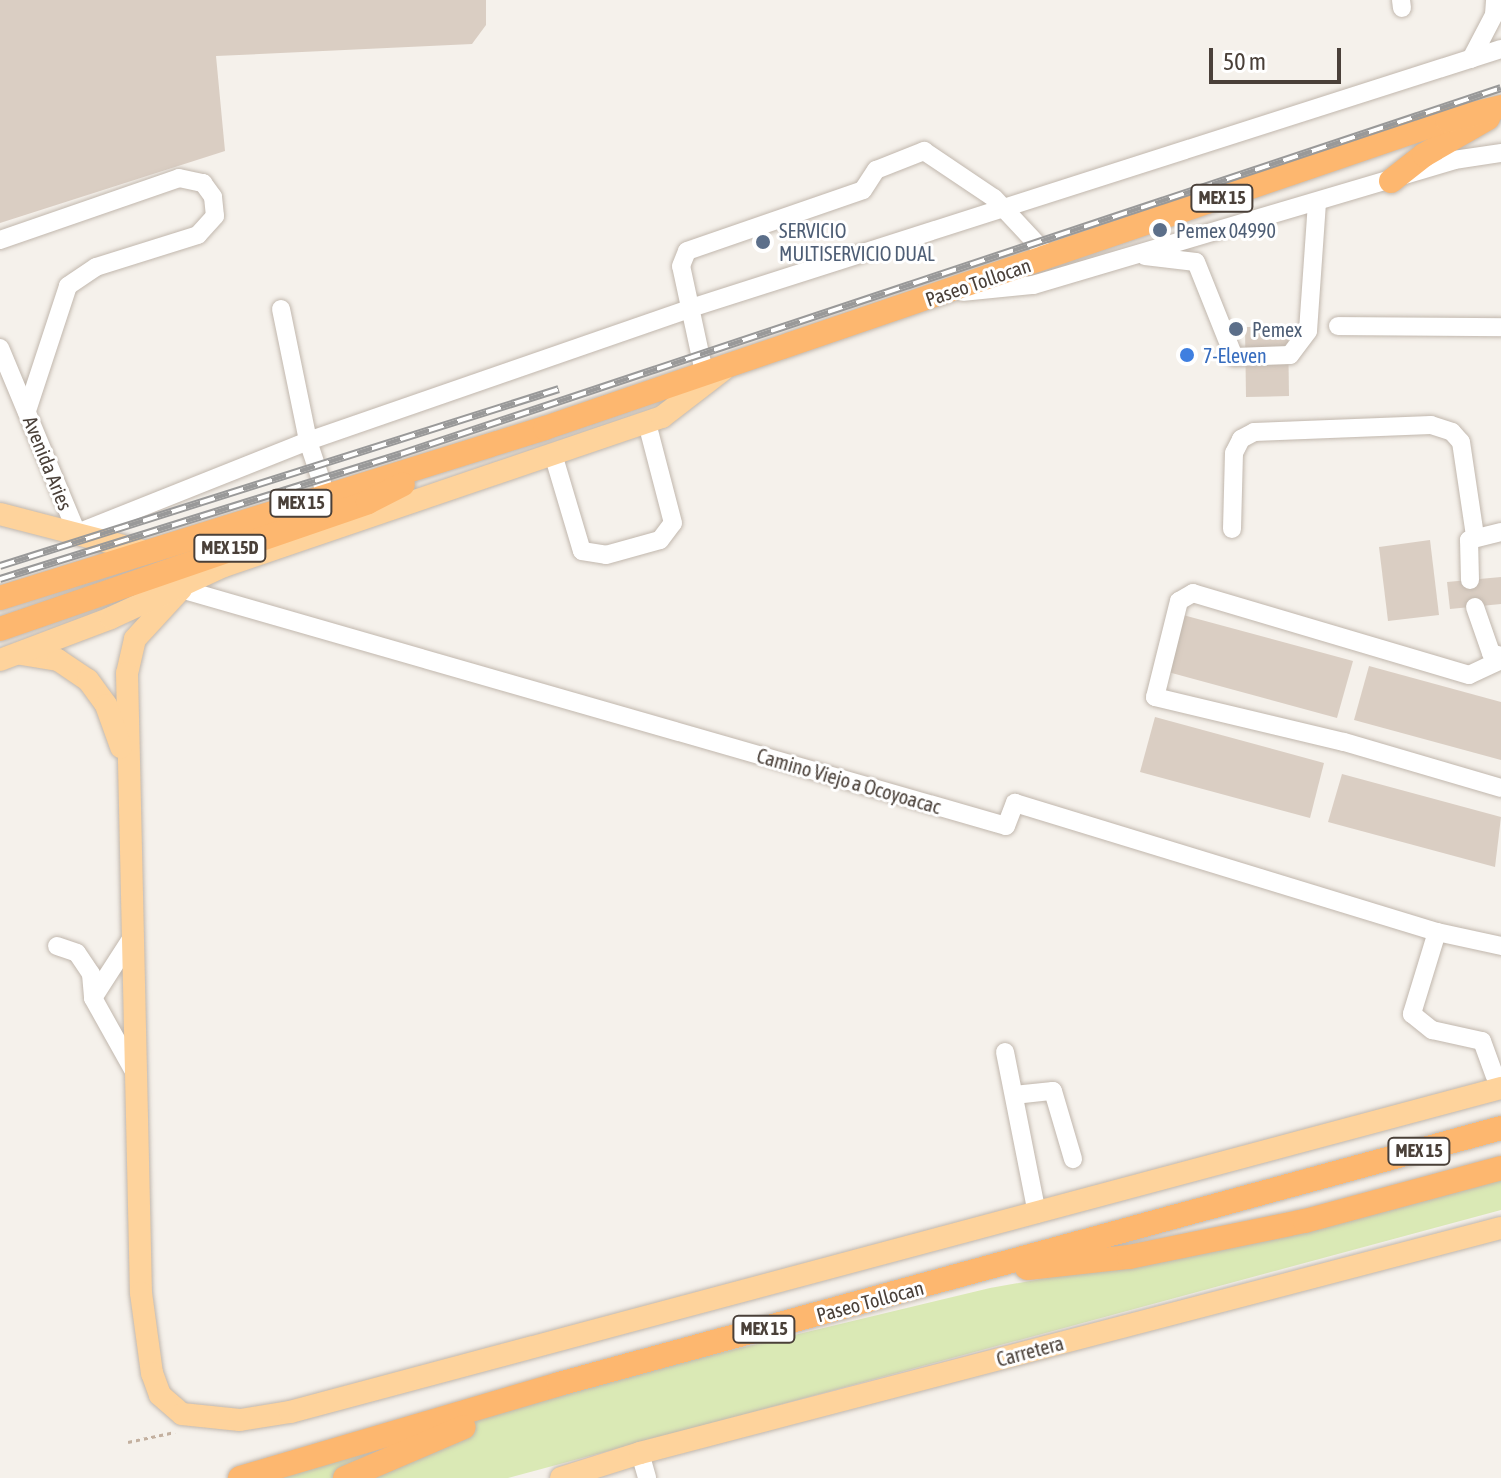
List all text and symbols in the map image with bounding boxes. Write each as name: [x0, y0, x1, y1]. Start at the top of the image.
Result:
scale bar: [1213, 32, 1345, 82]
text: 50 m: [1223, 48, 1266, 75]
road number: MEX 15: [1190, 184, 1254, 212]
place label: SERVICIO MULTISERVICIO DUAL: [779, 218, 935, 265]
place label: Pemex 04990: [1176, 218, 1276, 242]
marker: Pemex 04990: [1151, 221, 1169, 239]
marker: SERVICIO MULTISERVICIO DUAL: [754, 233, 772, 251]
street label: Paseo Tollocan: [922, 253, 1034, 311]
place label: Pemex: [1252, 317, 1302, 341]
marker: Pemex: [1227, 320, 1245, 338]
place label: 7-Eleven: [1203, 343, 1267, 367]
marker: 7-Eleven: [1178, 346, 1196, 364]
street label: Avenida Aries: [18, 413, 78, 513]
road number: MEX 15: [269, 489, 333, 517]
road number: MEX 15D: [192, 534, 268, 562]
street label: Camino Viejo a Ocoyoacac: [754, 743, 944, 819]
road number: MEX 15: [1387, 1137, 1451, 1165]
street label: Paseo Tollocan: [814, 1275, 926, 1327]
road number: MEX 15: [732, 1315, 796, 1343]
street label: Carretera: [994, 1331, 1066, 1371]

